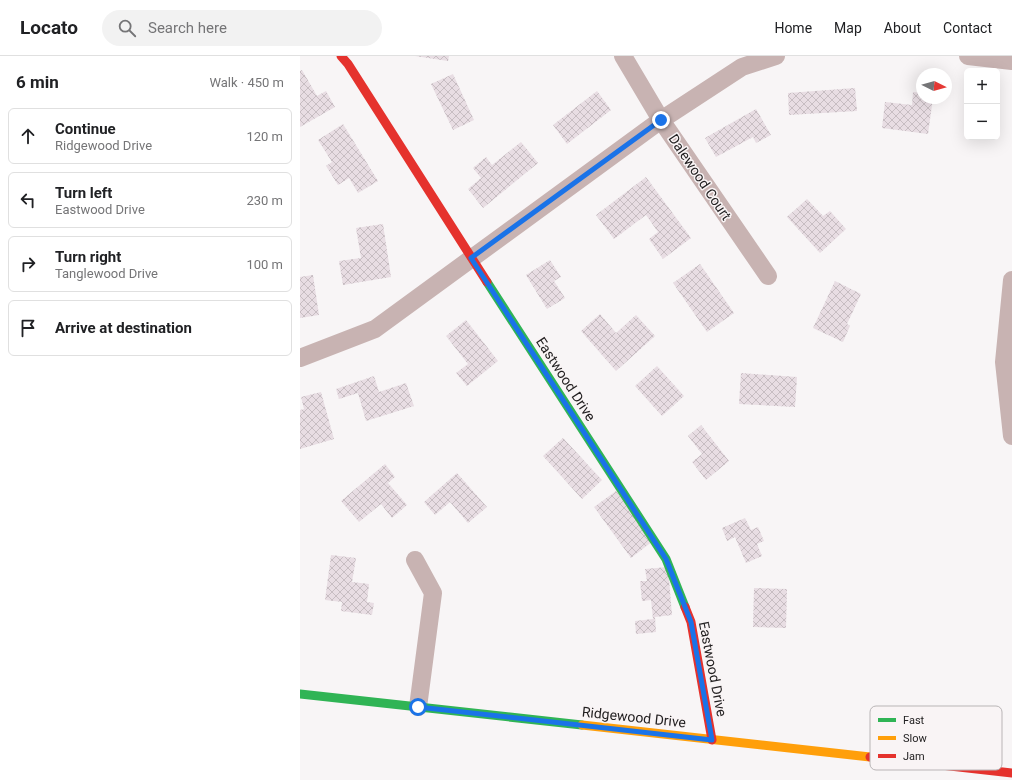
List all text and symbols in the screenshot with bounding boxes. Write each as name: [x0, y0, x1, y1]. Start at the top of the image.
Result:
search box: [102, 10, 382, 46]
text: Locato: [20, 16, 78, 39]
icon: search: [116, 17, 138, 39]
text: Search here: [148, 19, 227, 37]
text: Home: [774, 20, 812, 36]
text: Map: [834, 20, 862, 36]
text: About: [884, 20, 921, 36]
text: Contact: [943, 20, 992, 36]
north arrow: [916, 68, 952, 104]
map controls: [964, 68, 1000, 140]
button: +: [964, 68, 1000, 104]
text: 6 min: [16, 72, 59, 92]
text: Walk · 450 m: [209, 75, 284, 90]
button: −: [964, 104, 1000, 140]
route end: [652, 111, 670, 129]
text: Continue: [55, 120, 116, 138]
icon: ahead: [17, 125, 39, 147]
text: 120 m: [246, 129, 283, 144]
street label: Dalewood Court: [665, 131, 735, 223]
text: Ridgewood Drive: [55, 138, 152, 153]
text: Turn left: [55, 184, 112, 202]
icon: left: [17, 189, 39, 211]
text: 230 m: [246, 193, 283, 208]
text: Eastwood Drive: [55, 202, 145, 217]
text: Turn right: [55, 248, 121, 266]
icon: right: [17, 253, 39, 275]
text: 100 m: [246, 257, 283, 272]
text: Tanglewood Drive: [55, 266, 158, 281]
icon: arrive: [17, 317, 39, 339]
text: Arrive at destination: [55, 319, 192, 337]
street label: Eastwood Drive: [533, 334, 599, 424]
street label: Eastwood Drive: [696, 620, 730, 718]
route start: [409, 698, 427, 716]
street label: Ridgewood Drive: [581, 704, 687, 730]
legend: [870, 706, 1002, 770]
text: Fast: [903, 714, 925, 727]
text: Slow: [903, 732, 927, 745]
text: Jam: [903, 750, 925, 763]

